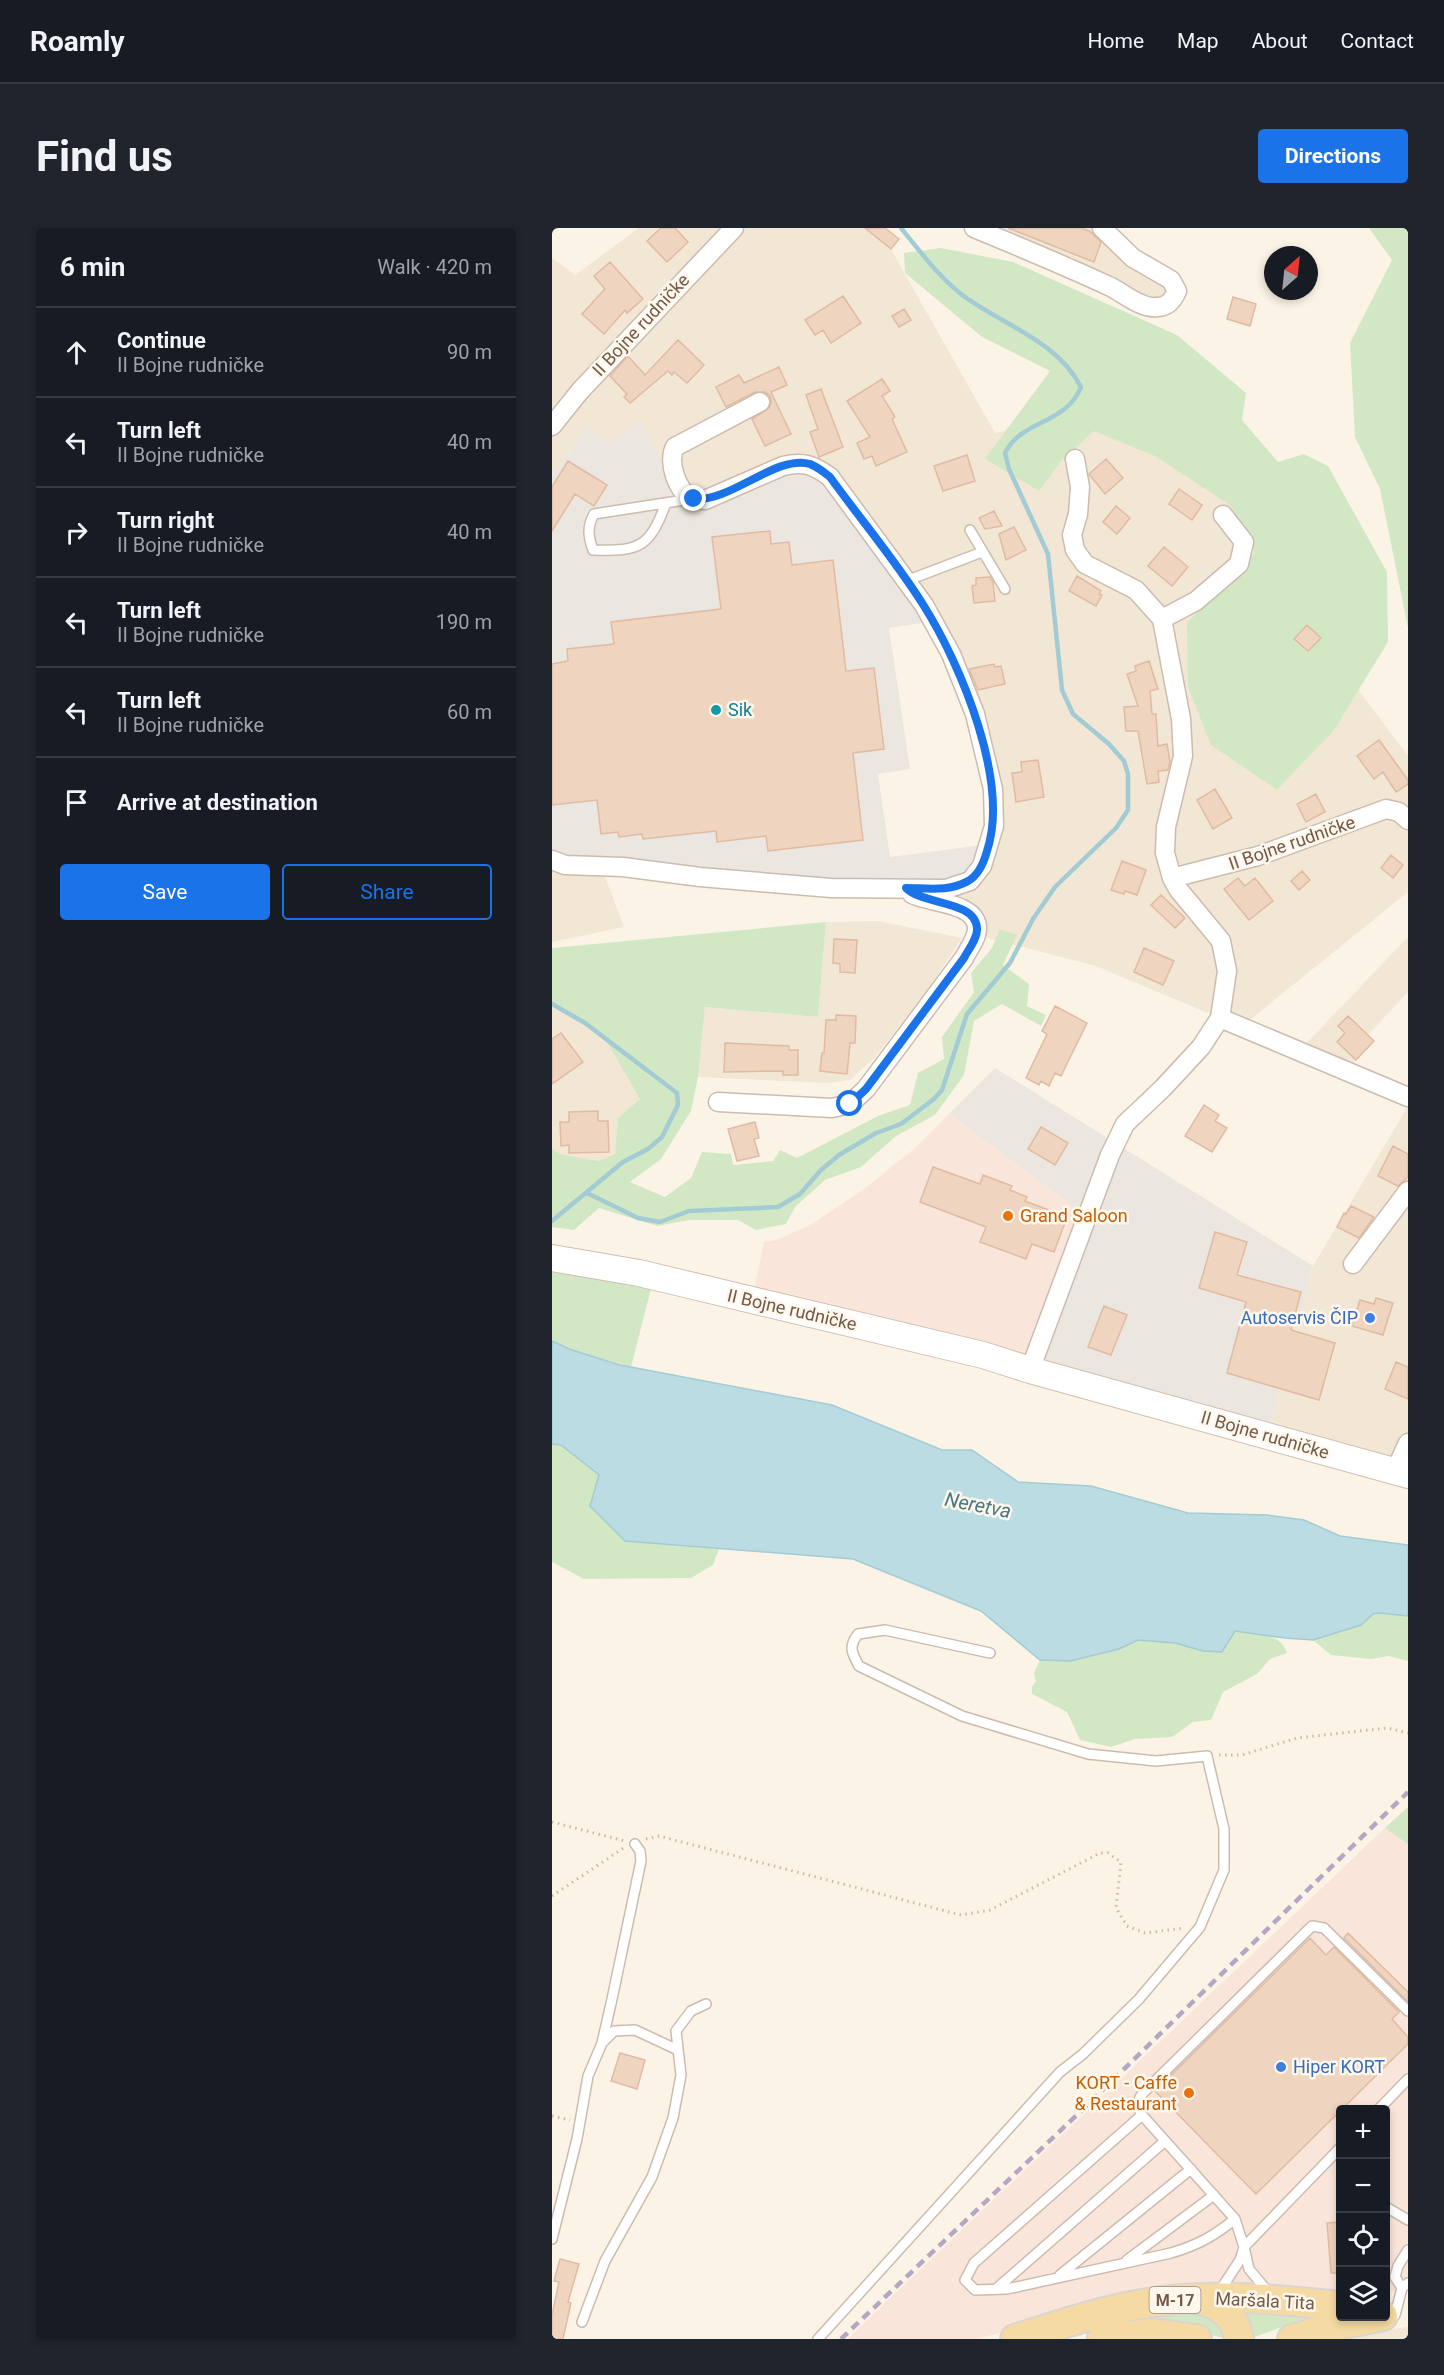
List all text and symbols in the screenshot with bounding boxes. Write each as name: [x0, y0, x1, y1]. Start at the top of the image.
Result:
text: Roamly: [30, 25, 125, 58]
text: Home: [1088, 29, 1144, 53]
text: Map: [1177, 29, 1219, 53]
text: About: [1252, 29, 1308, 53]
text: Contact: [1341, 29, 1414, 53]
button: Directions: [1258, 129, 1408, 183]
text: Find us: [36, 132, 173, 181]
north arrow: [1264, 246, 1318, 300]
text: 6 min: [60, 252, 125, 282]
text: Walk · 420 m: [377, 255, 492, 279]
street label: II Bojne rudničke: [588, 269, 693, 380]
text: Continue: [117, 328, 206, 353]
icon: ahead: [60, 336, 93, 369]
text: 90 m: [447, 340, 492, 364]
text: II Bojne rudničke: [117, 353, 264, 377]
text: Turn left: [117, 418, 201, 443]
icon: left: [60, 426, 93, 459]
text: 40 m: [447, 430, 492, 454]
text: II Bojne rudničke: [117, 443, 264, 467]
route end: [680, 485, 706, 511]
text: Turn right: [117, 508, 214, 533]
icon: right: [60, 516, 93, 549]
text: 40 m: [447, 520, 492, 544]
text: II Bojne rudničke: [117, 533, 264, 557]
text: Turn left: [117, 598, 201, 623]
icon: left: [60, 606, 93, 639]
text: 190 m: [436, 610, 492, 634]
text: II Bojne rudničke: [117, 623, 264, 647]
text: Turn left: [117, 688, 201, 713]
icon: left: [60, 696, 93, 729]
place label: Sik: [728, 699, 753, 720]
text: 60 m: [447, 700, 492, 724]
marker: Sik: [709, 703, 723, 717]
text: II Bojne rudničke: [117, 713, 264, 737]
icon: arrive: [60, 786, 93, 819]
text: Arrive at destination: [117, 790, 318, 815]
street label: II Bojne rudničke: [1226, 811, 1358, 874]
button: Save: [60, 864, 270, 920]
button: Share: [282, 864, 492, 920]
route start: [836, 1090, 862, 1116]
place label: Grand Saloon: [1020, 1205, 1128, 1226]
marker: Grand Saloon: [1001, 1209, 1015, 1223]
street label: II Bojne rudničke: [725, 1284, 859, 1335]
place label: Autoservis ČIP: [1241, 1307, 1358, 1328]
marker: Autoservis ČIP: [1363, 1311, 1377, 1325]
street label: II Bojne rudničke: [1199, 1406, 1332, 1463]
water label: Neretva: [943, 1487, 1013, 1523]
place label: Hiper KORT: [1293, 2056, 1385, 2077]
marker: Hiper KORT: [1274, 2060, 1288, 2074]
place label: KORT - Caffe & Restaurant: [1074, 2072, 1177, 2114]
marker: KORT - Caffe & Restaurant: [1182, 2086, 1196, 2100]
map controls: [1336, 2105, 1390, 2321]
button: +: [1336, 2105, 1390, 2159]
button: −: [1336, 2159, 1390, 2213]
button: locate: [1336, 2213, 1390, 2267]
button: layers: [1336, 2267, 1390, 2321]
road number: M-17: [1150, 2287, 1200, 2313]
street label: Maršala Tita: [1215, 2287, 1315, 2314]

